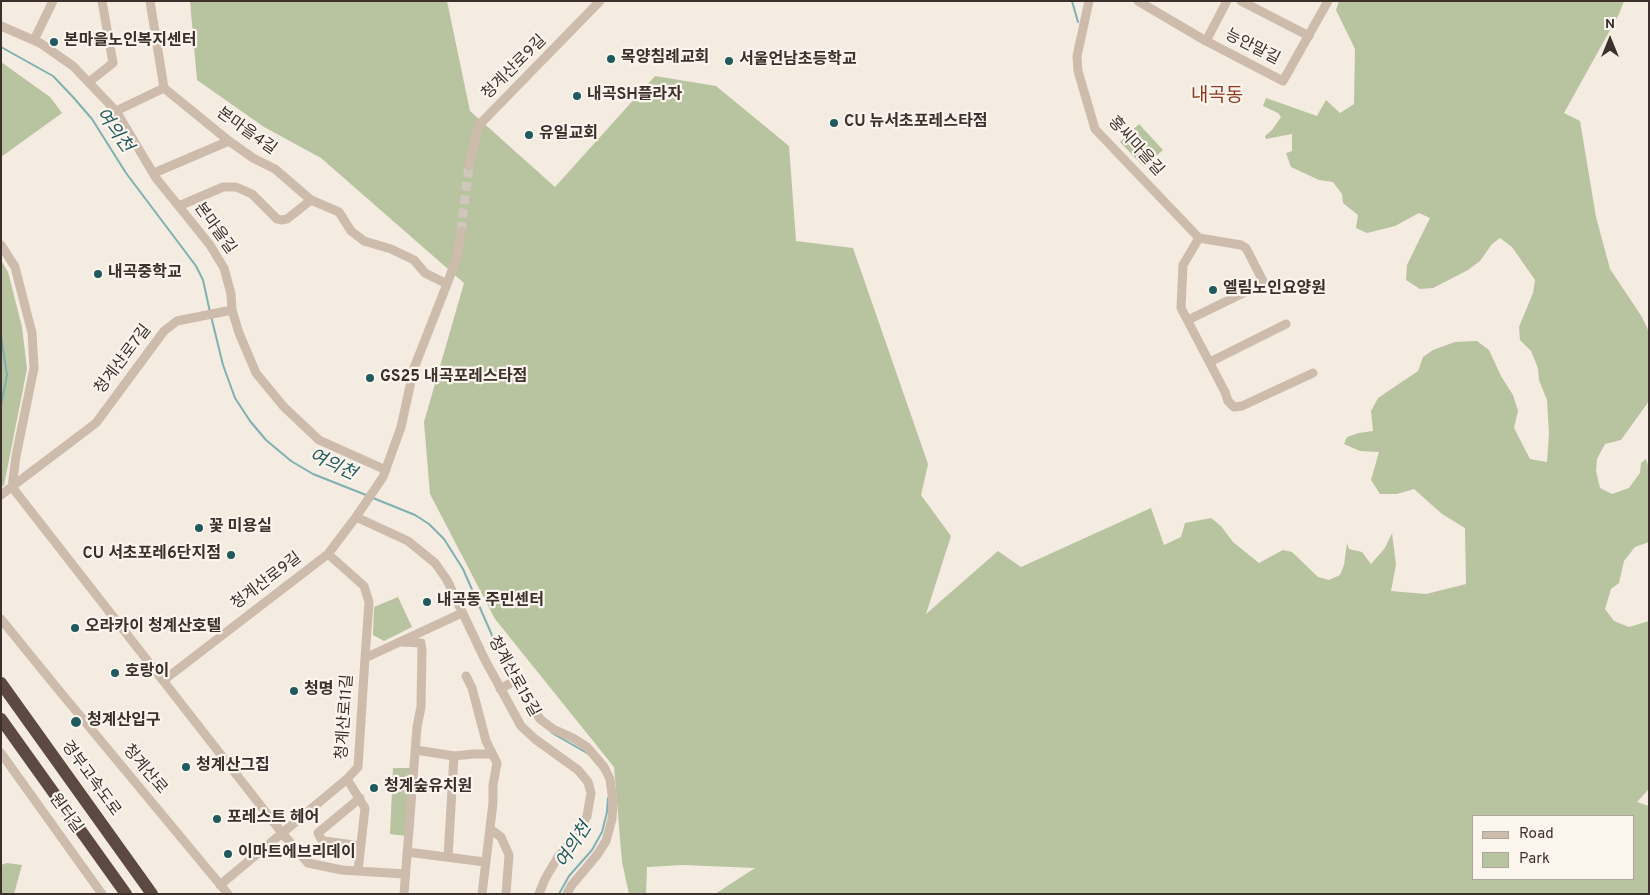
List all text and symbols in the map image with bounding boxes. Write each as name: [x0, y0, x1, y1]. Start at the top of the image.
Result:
north arrow: [1585, 15, 1635, 65]
text: N: [1605, 16, 1615, 33]
street label: 능안말길: [1221, 26, 1283, 70]
place label: 본마을노인복지센터: [64, 32, 196, 52]
street label: 청계산로9길: [479, 32, 551, 104]
marker: 본마을노인복지센터: [48, 36, 60, 48]
place label: 목양침례교회: [621, 49, 709, 69]
place label: 서울언남초등학교: [739, 51, 857, 71]
marker: 목양침례교회: [605, 53, 617, 65]
marker: 서울언남초등학교: [723, 55, 735, 67]
place label: 내곡SH플라자: [587, 86, 682, 106]
district label: 내곡동: [1191, 86, 1243, 108]
marker: 내곡SH플라자: [571, 90, 583, 102]
street label: 본마을4길: [212, 104, 280, 160]
water label: 여의천: [90, 105, 136, 157]
place label: CU 뉴서초포레스타점: [844, 113, 987, 133]
street label: 홍씨마을길: [1103, 113, 1167, 181]
marker: CU 뉴서초포레스타점: [828, 117, 840, 129]
place label: 유일교회: [539, 125, 598, 145]
marker: 유일교회: [523, 129, 535, 141]
street label: 본마을길: [189, 200, 239, 258]
place label: 내곡중학교: [108, 264, 182, 284]
marker: 내곡중학교: [92, 268, 104, 280]
place label: 엘림노인요양원: [1223, 280, 1326, 300]
marker: 엘림노인요양원: [1207, 284, 1219, 296]
street label: 청계산로7길: [92, 321, 156, 399]
place label: GS25 내곡포레스타점: [380, 368, 527, 388]
marker: GS25 내곡포레스타점: [364, 372, 376, 384]
water label: 여의천: [305, 446, 359, 486]
place label: 꽃 미용실: [209, 518, 272, 538]
marker: 꽃 미용실: [193, 522, 205, 534]
place label: CU 서초포레6단지점: [83, 545, 221, 565]
marker: CU 서초포레6단지점: [225, 549, 237, 561]
street label: 청계산로9길: [228, 549, 306, 615]
place label: 내곡동 주민센터: [437, 592, 544, 612]
marker: 내곡동 주민센터: [421, 596, 433, 608]
place label: 오라카이 청계산호텔: [85, 618, 221, 638]
marker: 오라카이 청계산호텔: [69, 622, 81, 634]
street label: 청계산로15길: [483, 633, 543, 721]
place label: 호랑이: [125, 663, 169, 683]
marker: 호랑이: [109, 667, 121, 679]
street label: 청계산로11길: [333, 674, 359, 760]
place label: 청명: [304, 681, 333, 701]
marker: 청명: [288, 685, 300, 697]
place label: 청계산입구: [87, 712, 161, 732]
marker: 청계산입구: [69, 715, 83, 729]
street label: 경부고속도로: [56, 738, 124, 820]
street label: 청계산로: [118, 741, 170, 799]
place label: 청계산그집: [196, 757, 270, 777]
marker: 청계산그집: [180, 761, 192, 773]
place label: 청계숲유치원: [384, 778, 472, 798]
marker: 청계숲유치원: [368, 782, 380, 794]
street label: 원터길: [44, 790, 86, 838]
place label: 포레스트 헤어: [227, 809, 319, 829]
marker: 포레스트 헤어: [211, 813, 223, 825]
legend: [1472, 815, 1635, 880]
water label: 여의천: [553, 819, 597, 873]
text: Road: [1519, 825, 1554, 844]
place label: 이마트에브리데이: [238, 844, 356, 864]
marker: 이마트에브리데이: [222, 848, 234, 860]
text: Park: [1519, 850, 1550, 869]

